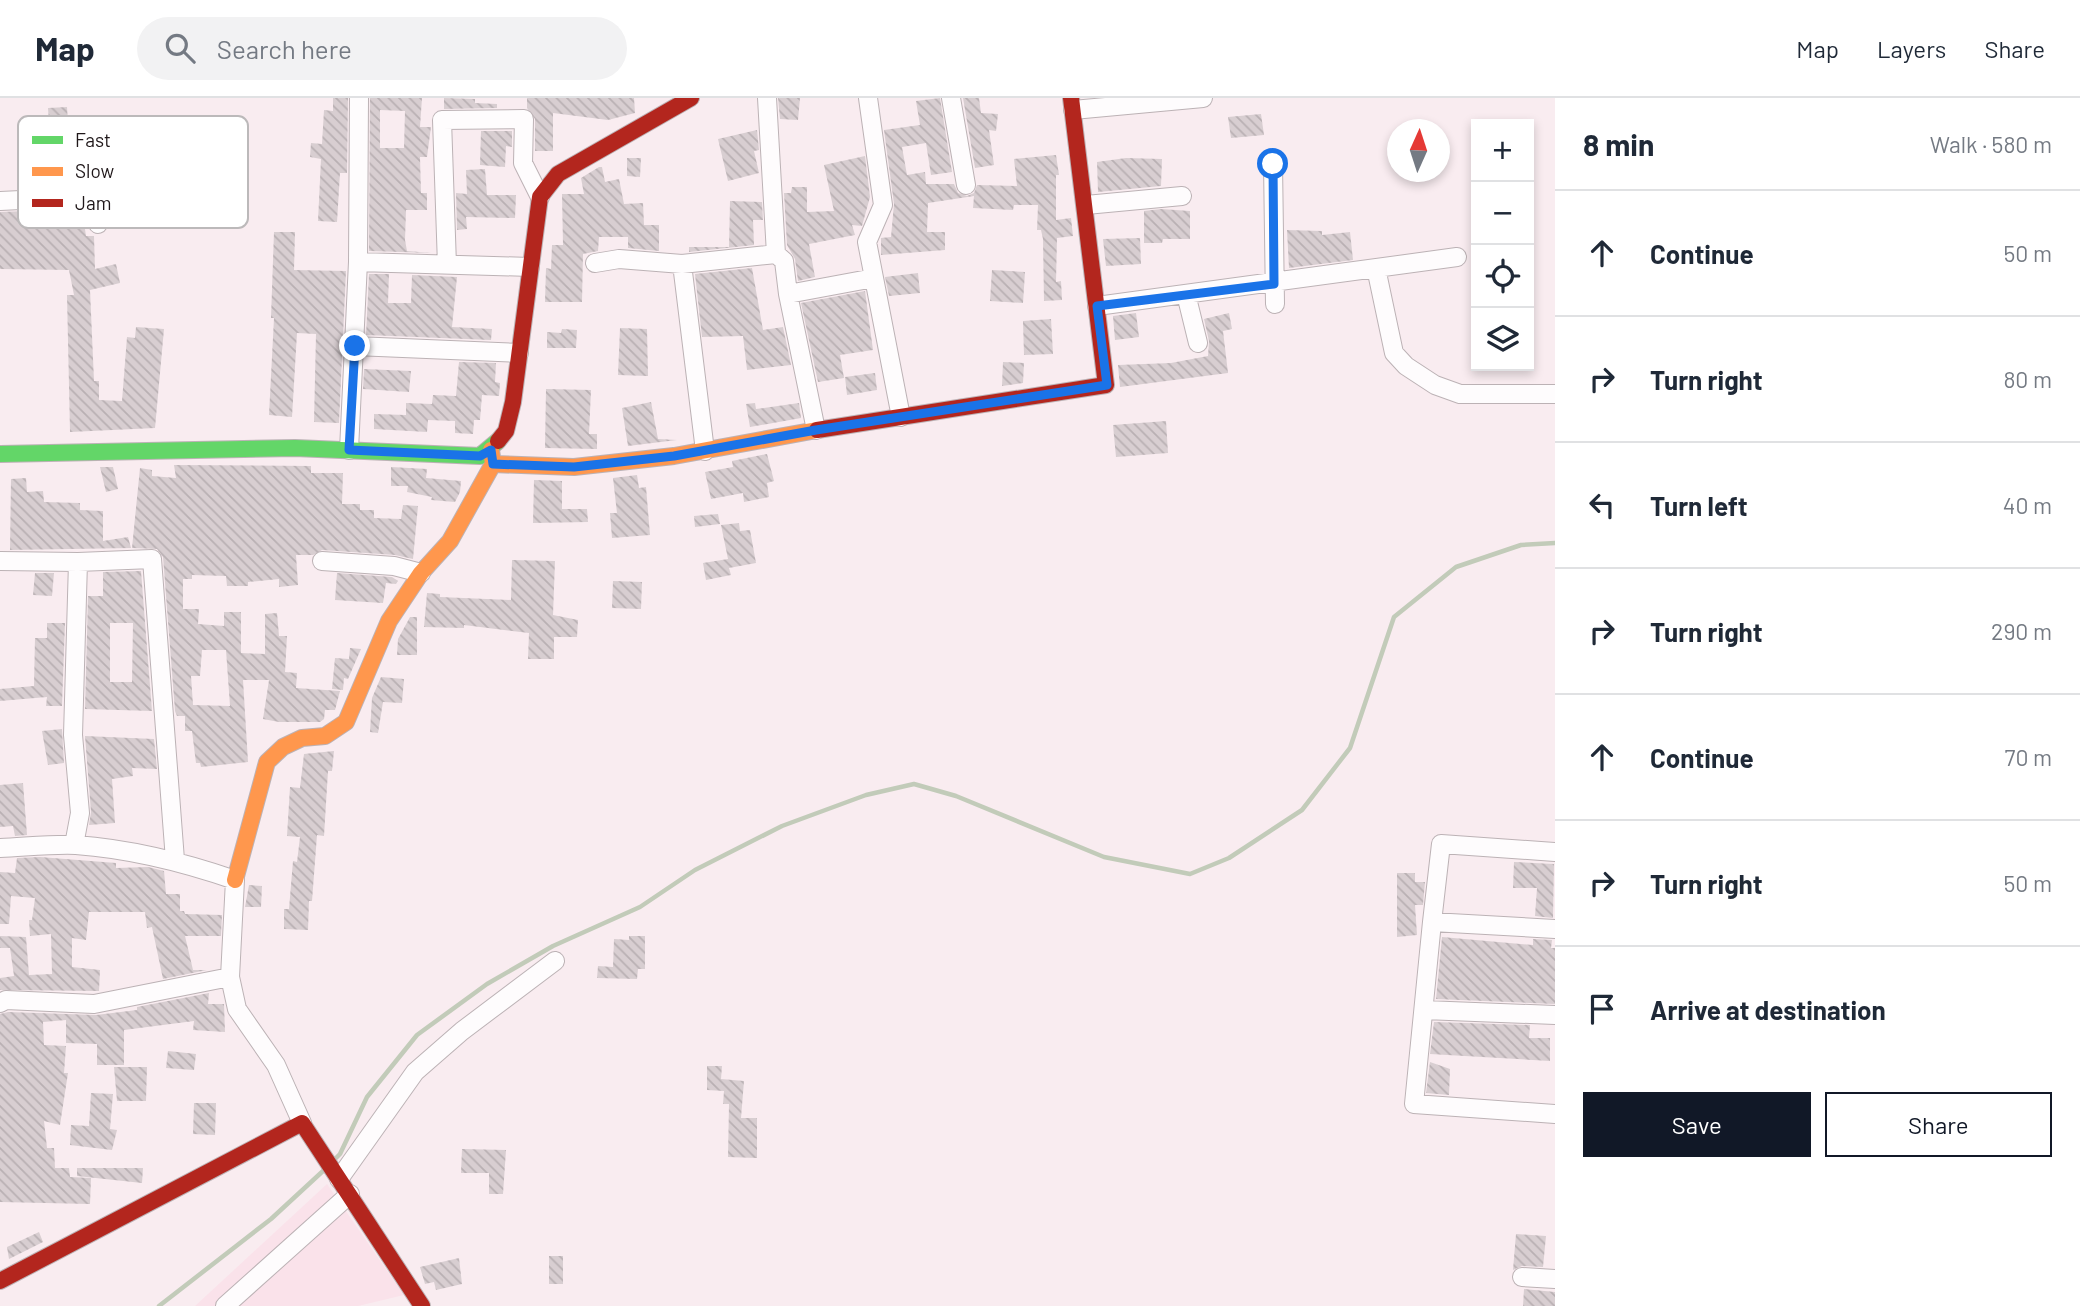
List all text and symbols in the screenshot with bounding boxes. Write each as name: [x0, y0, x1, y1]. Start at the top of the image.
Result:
search box: [137, 17, 627, 80]
text: Map: [35, 28, 95, 68]
icon: search: [161, 29, 199, 67]
text: Search here: [217, 33, 352, 64]
text: Map: [1796, 34, 1839, 63]
text: Layers: [1877, 34, 1946, 63]
text: Share: [1984, 34, 2045, 63]
legend: [18, 116, 248, 228]
north arrow: [1387, 119, 1450, 182]
map controls: [1471, 119, 1534, 371]
button: +: [1471, 119, 1534, 182]
text: 8 min: [1583, 126, 1654, 162]
text: Fast: [75, 128, 111, 151]
text: Walk · 580 m: [1930, 130, 2052, 158]
route start: [1257, 148, 1288, 179]
text: Slow: [75, 159, 114, 182]
button: −: [1471, 182, 1534, 245]
text: Jam: [75, 191, 111, 214]
icon: ahead: [1583, 234, 1621, 272]
text: Continue: [1650, 238, 1754, 269]
text: 50 m: [2004, 239, 2052, 267]
button: locate: [1471, 245, 1534, 308]
button: layers: [1471, 308, 1534, 371]
route end: [339, 330, 370, 361]
icon: right: [1583, 360, 1621, 398]
text: Turn right: [1650, 364, 1763, 395]
text: 80 m: [2003, 365, 2052, 393]
icon: left: [1583, 486, 1621, 524]
text: Turn left: [1650, 490, 1748, 521]
text: 40 m: [2003, 491, 2052, 519]
icon: right: [1583, 612, 1621, 650]
text: Turn right: [1650, 616, 1763, 647]
text: 290 m: [1991, 617, 2052, 645]
icon: ahead: [1583, 738, 1621, 776]
text: Continue: [1650, 742, 1754, 773]
text: 70 m: [2005, 743, 2052, 771]
icon: right: [1583, 864, 1621, 902]
text: Turn right: [1650, 868, 1763, 899]
text: 50 m: [2004, 869, 2052, 897]
icon: arrive: [1583, 990, 1621, 1028]
text: Arrive at destination: [1650, 994, 1886, 1025]
button: Save: [1583, 1092, 1811, 1157]
button: Share: [1825, 1092, 2052, 1157]

